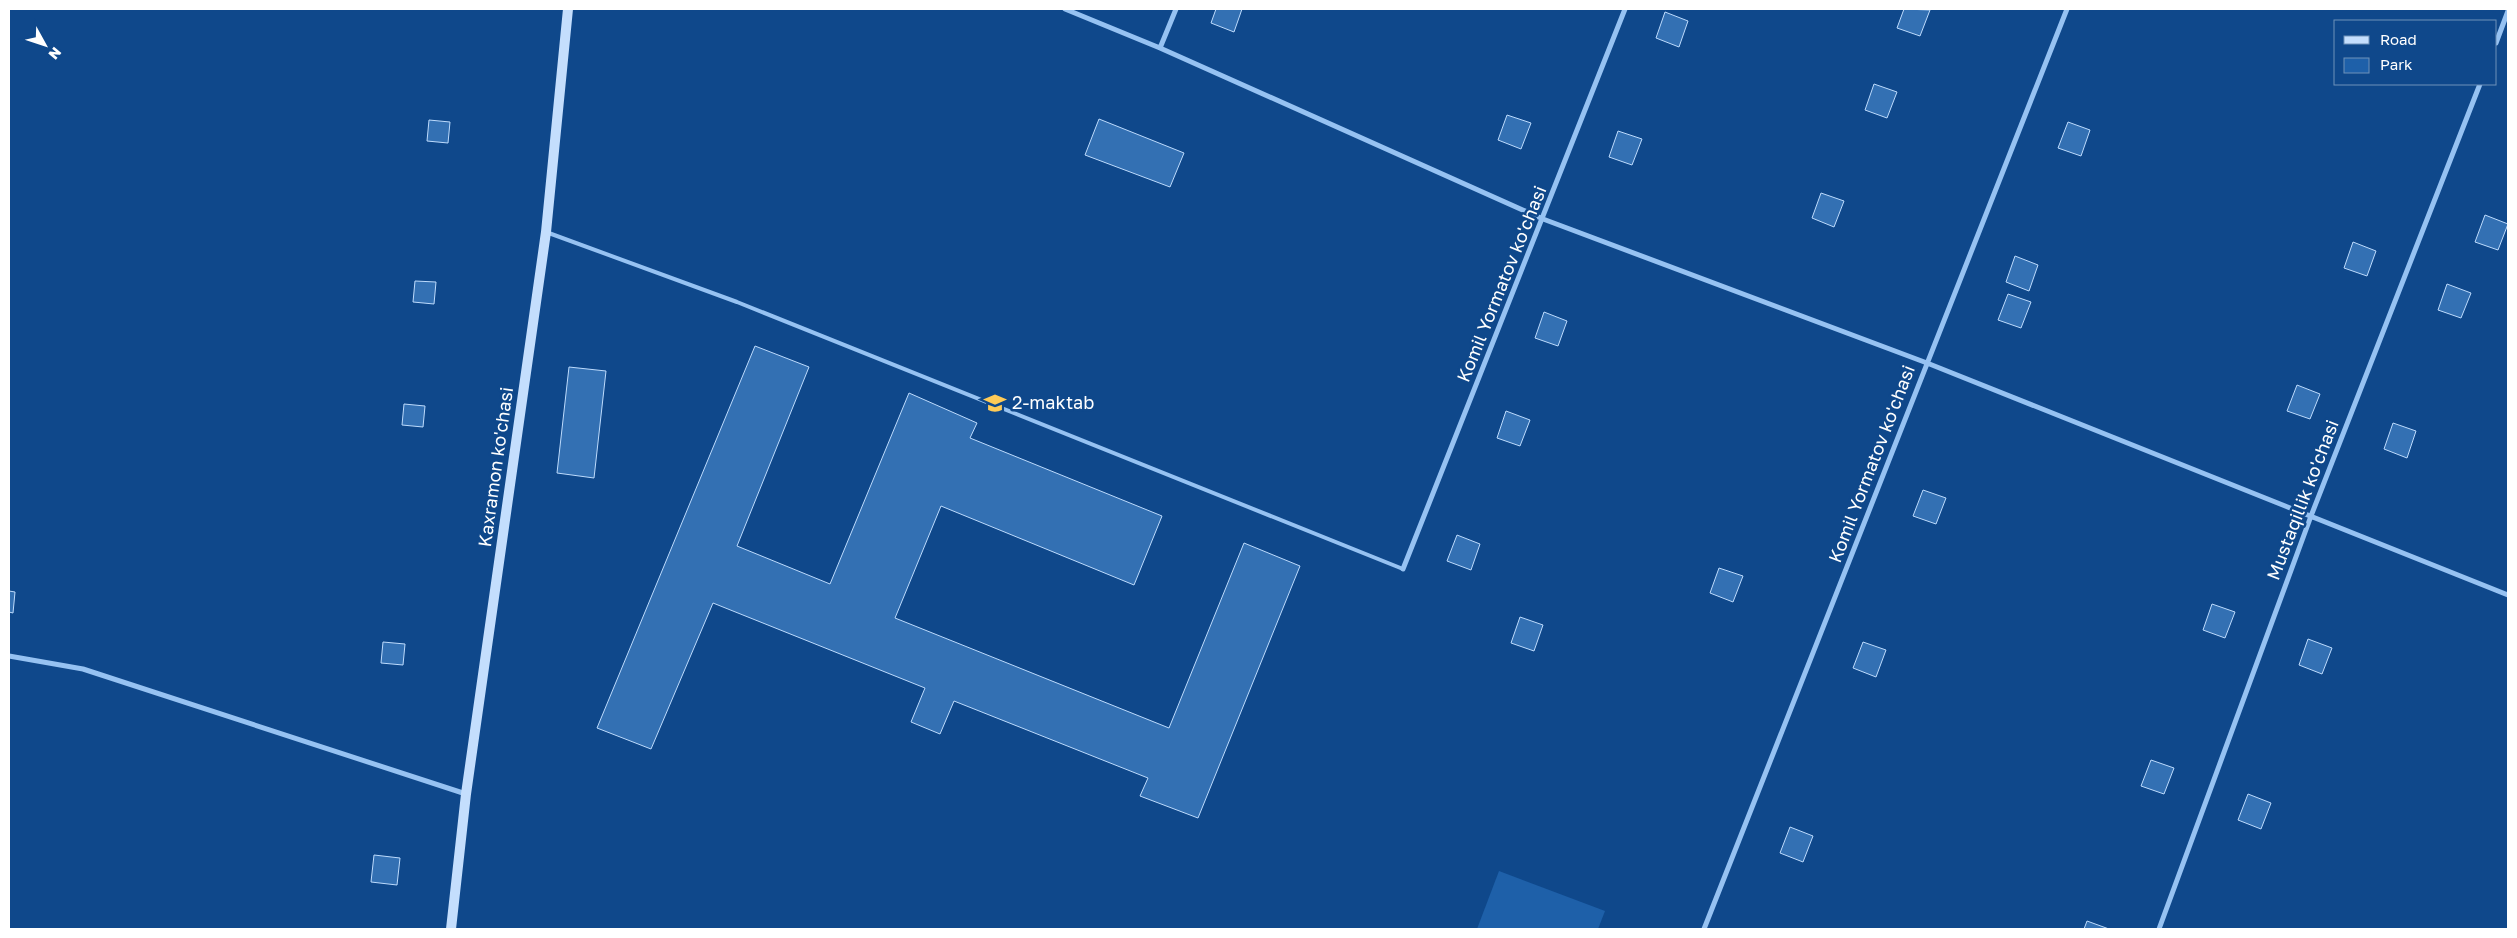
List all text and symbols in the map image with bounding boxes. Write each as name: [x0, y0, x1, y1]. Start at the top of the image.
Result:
north arrow: [20, 20, 70, 70]
legend: [2334, 20, 2497, 85]
text: Road: [2380, 30, 2417, 48]
text: N: [45, 44, 65, 63]
text: Park: [2380, 55, 2413, 73]
street label: Komil Yormatov ko'chasi: [1452, 182, 1551, 385]
street label: Komil Yormatov ko'chasi: [1823, 362, 1919, 565]
street label: Kaxramon ko'chasi: [473, 385, 517, 548]
school or university icon: 2-maktab: [982, 390, 1008, 416]
place label: 2-maktab: [1012, 391, 1094, 413]
street label: Mustaqillik ko'chasi: [2261, 416, 2343, 583]

